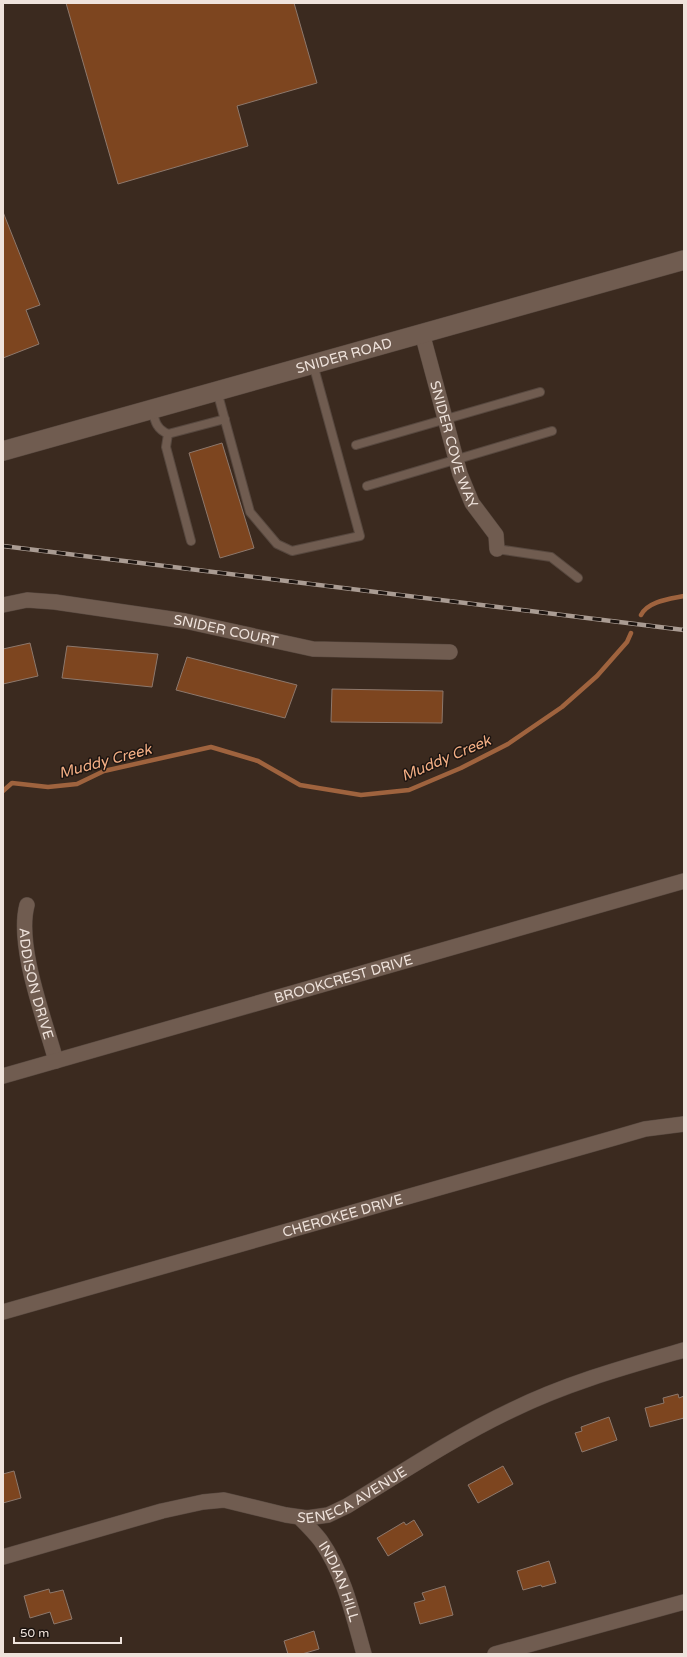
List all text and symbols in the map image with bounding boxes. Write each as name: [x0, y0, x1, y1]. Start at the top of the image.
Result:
street label: SNIDER ROAD: [294, 334, 394, 377]
street label: SNIDER COVE WAY: [426, 379, 481, 512]
street label: SNIDER COURT: [172, 611, 280, 650]
water label: Muddy Creek: [399, 730, 495, 785]
water label: Muddy Creek: [57, 740, 155, 782]
street label: ADDISON DRIVE: [15, 927, 57, 1041]
street label: BROOKCREST DRIVE: [272, 951, 415, 1007]
street label: CHEROKEE DRIVE: [280, 1191, 405, 1241]
street label: SENECA AVENUE: [296, 1463, 410, 1527]
street label: INDIAN HILL: [315, 1538, 363, 1624]
scale bar: [14, 1619, 121, 1645]
text: 50 m: [20, 1626, 49, 1640]

